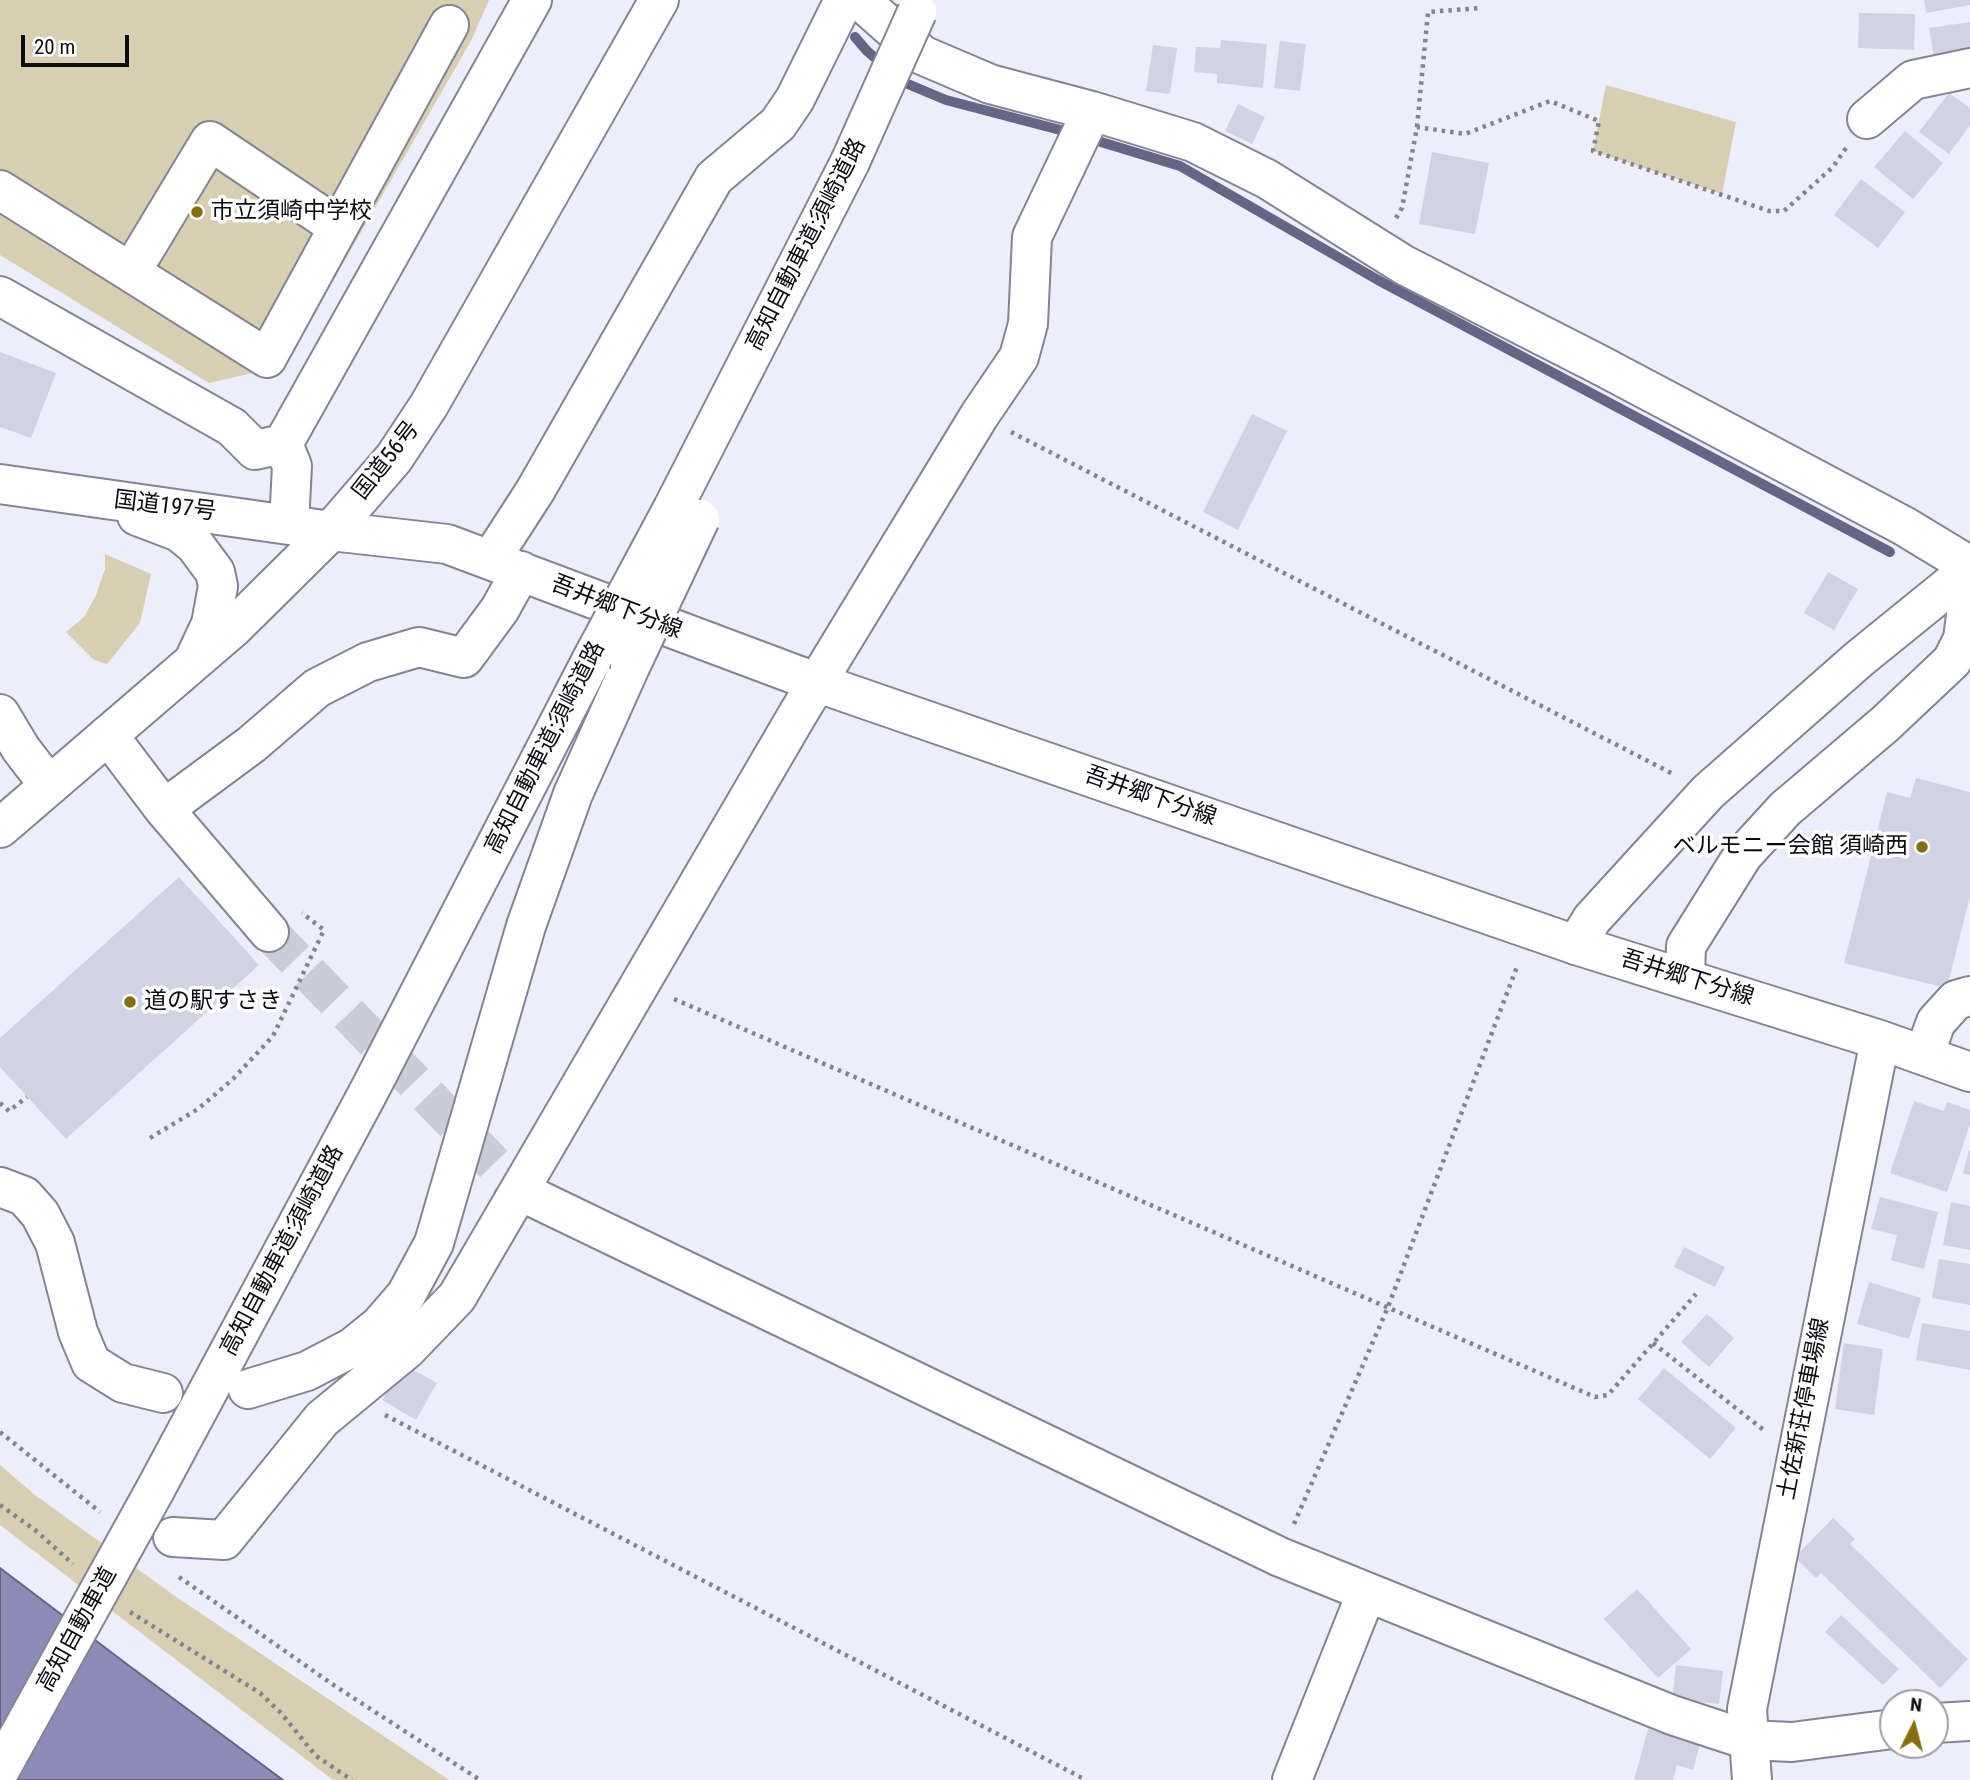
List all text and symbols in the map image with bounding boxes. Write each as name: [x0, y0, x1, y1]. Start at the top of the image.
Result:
scale bar: [24, 21, 133, 65]
text: 20 m: [34, 35, 75, 59]
street label: 高知自動車道;須崎道路: [741, 134, 873, 356]
place label: 市立須崎中学校: [211, 198, 372, 226]
marker: 市立須崎中学校: [189, 204, 205, 220]
street label: 国道56号: [348, 416, 426, 506]
street label: 国道197号: [112, 487, 218, 527]
street label: 吾井郷下分線: [547, 570, 685, 646]
street label: 高知自動車道;須崎道路: [480, 637, 612, 859]
street label: 吾井郷下分線: [1080, 761, 1220, 833]
place label: ベルモニー会館 須崎西: [1673, 833, 1908, 861]
marker: ベルモニー会館 須崎西: [1914, 839, 1930, 855]
street label: 吾井郷下分線: [1617, 946, 1757, 1012]
place label: 道の駅すさき: [144, 988, 282, 1016]
marker: 道の駅すさき: [122, 994, 138, 1010]
street label: 高知自動車道;須崎道路: [216, 1141, 350, 1361]
street label: 土佐新荘停車場線: [1774, 1316, 1836, 1502]
street label: 高知自動車道: [32, 1563, 124, 1697]
north arrow: [1879, 1689, 1949, 1759]
text: N: [1909, 1693, 1923, 1717]

